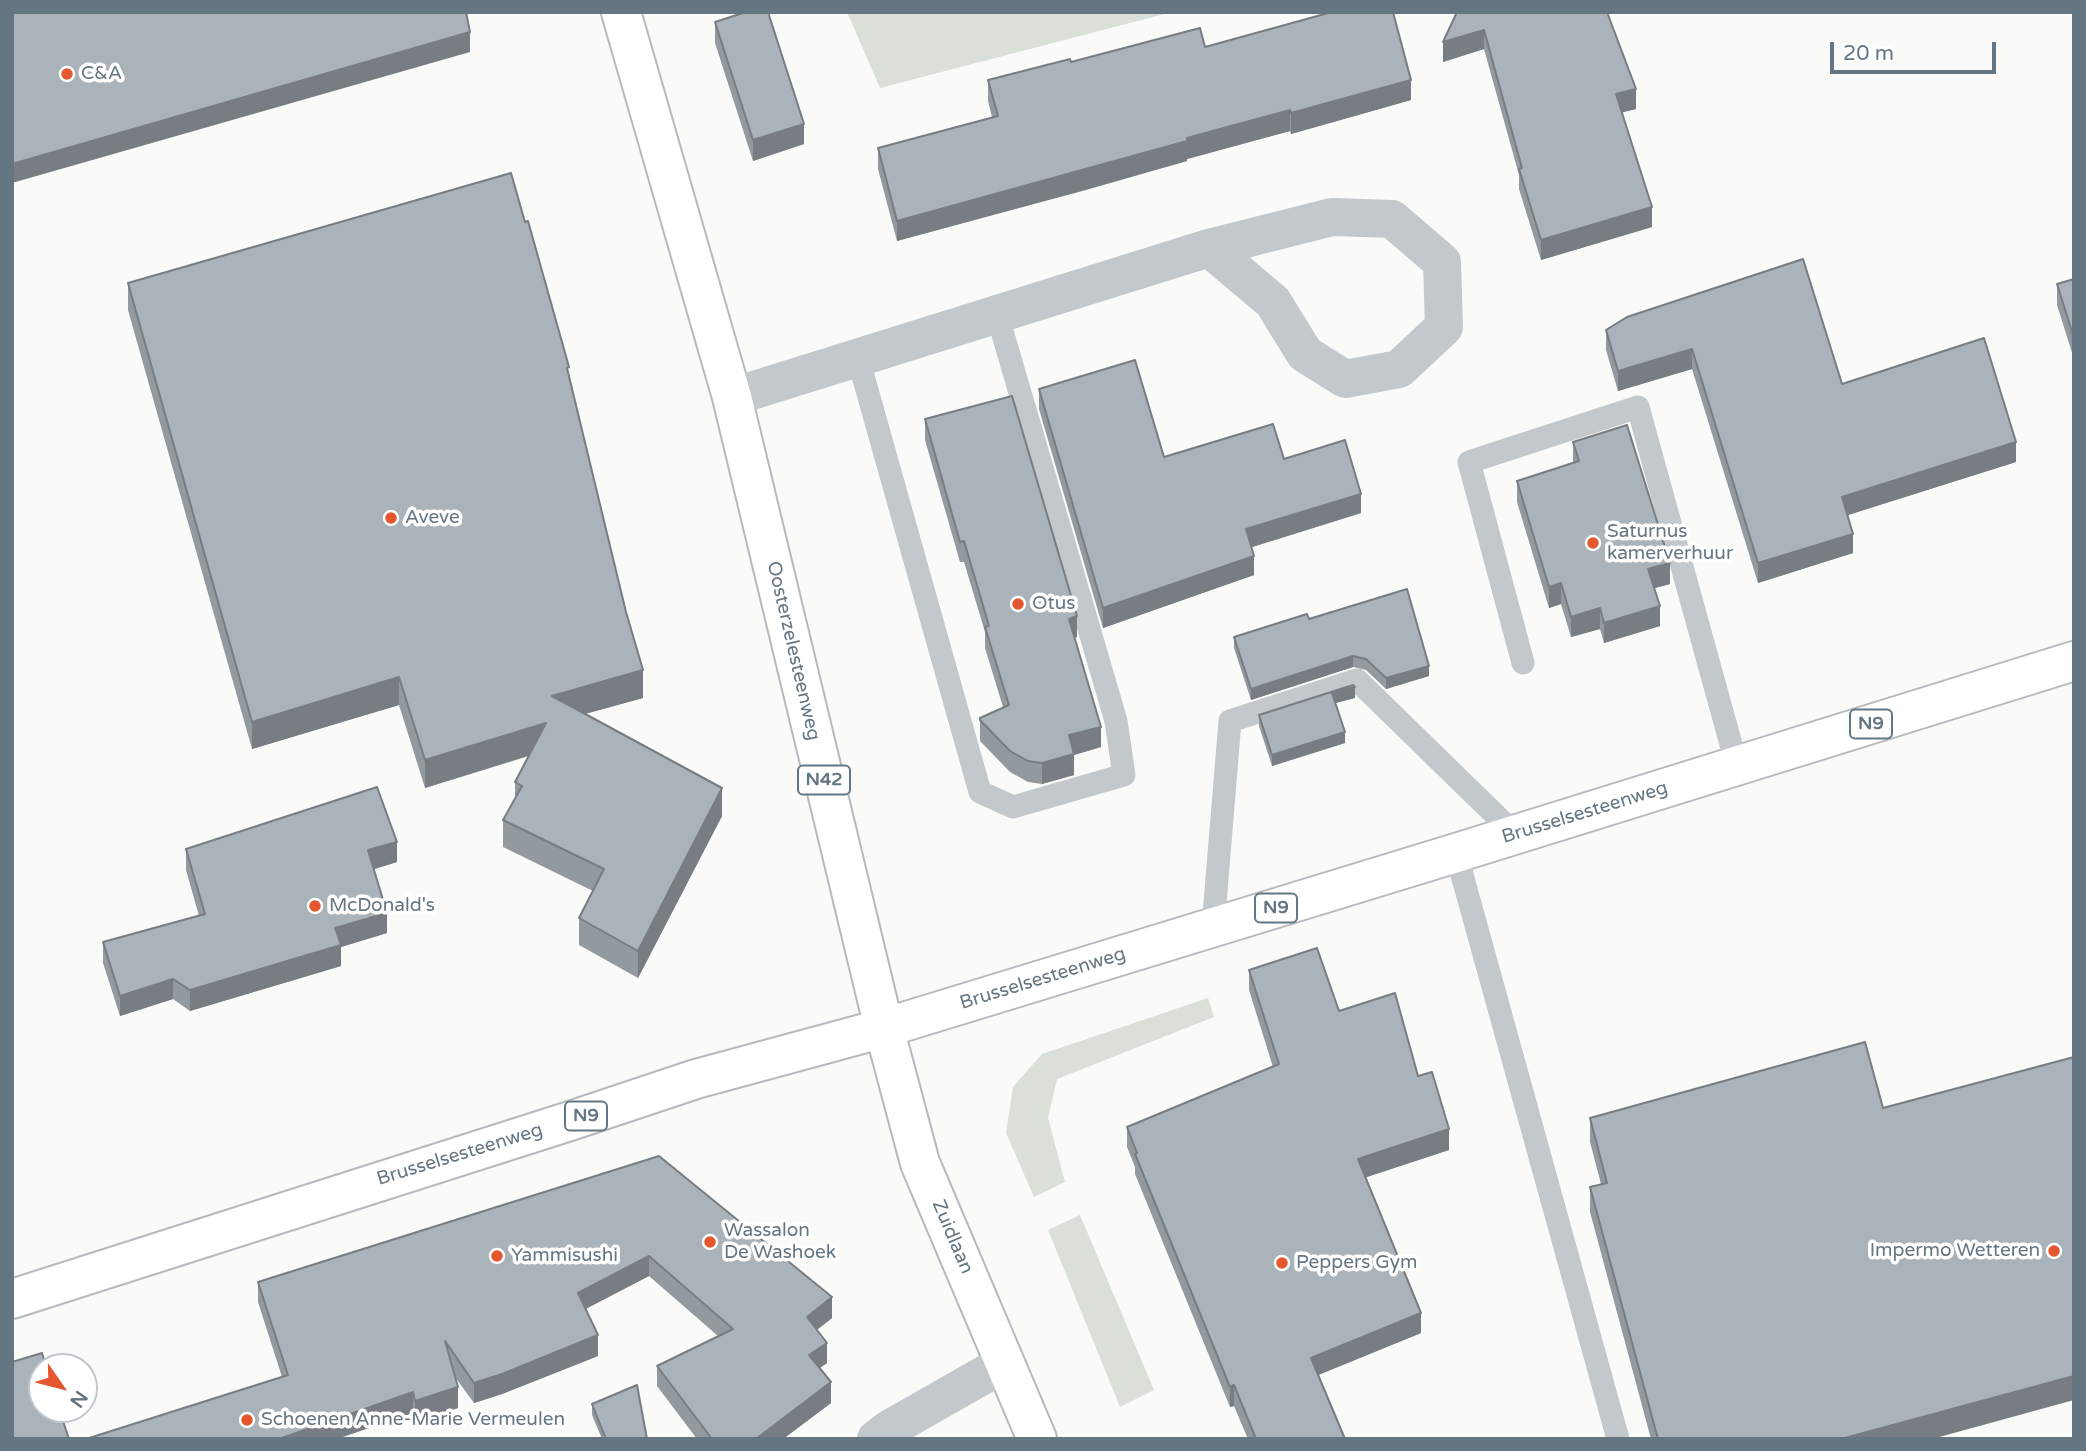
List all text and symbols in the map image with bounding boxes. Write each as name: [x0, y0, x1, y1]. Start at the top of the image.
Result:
scale bar: [1834, 28, 2000, 72]
text: 20 m: [1843, 41, 1894, 66]
place label: C&A: [81, 63, 122, 85]
marker: C&A: [59, 66, 75, 82]
place label: Aveve: [405, 507, 460, 529]
marker: Aveve: [383, 510, 399, 526]
place label: Saturnus kamerverhuur: [1607, 521, 1733, 565]
marker: Saturnus kamerverhuur: [1585, 535, 1601, 551]
street label: Oosterzelesteenweg: [761, 559, 825, 743]
place label: Otus: [1032, 593, 1075, 615]
marker: Otus: [1010, 596, 1026, 612]
road number: N9: [1850, 710, 1892, 738]
road number: N42: [798, 766, 850, 794]
street label: Brusselsesteenweg: [1499, 777, 1671, 849]
road number: N9: [1255, 894, 1297, 923]
place label: McDonald's: [329, 895, 435, 917]
marker: McDonald's: [307, 898, 323, 914]
street label: Brusselsesteenweg: [957, 943, 1129, 1015]
road number: N9: [565, 1101, 607, 1130]
street label: Brusselsesteenweg: [374, 1119, 546, 1191]
street label: Zuidlaan: [926, 1197, 978, 1277]
place label: Wassalon De Washoek: [724, 1220, 836, 1264]
marker: Wassalon De Washoek: [702, 1234, 718, 1250]
place label: Impermo Wetteren: [1870, 1240, 2040, 1262]
marker: Impermo Wetteren: [2046, 1243, 2062, 1259]
place label: Yammisushi: [511, 1245, 618, 1267]
marker: Yammisushi: [489, 1248, 505, 1264]
place label: Peppers Gym: [1296, 1252, 1417, 1274]
marker: Peppers Gym: [1274, 1255, 1290, 1271]
north arrow: [28, 1353, 98, 1423]
text: N: [65, 1386, 92, 1411]
place label: Schoenen Anne-Marie Vermeulen: [261, 1409, 565, 1431]
marker: Schoenen Anne-Marie Vermeulen: [239, 1412, 255, 1428]

